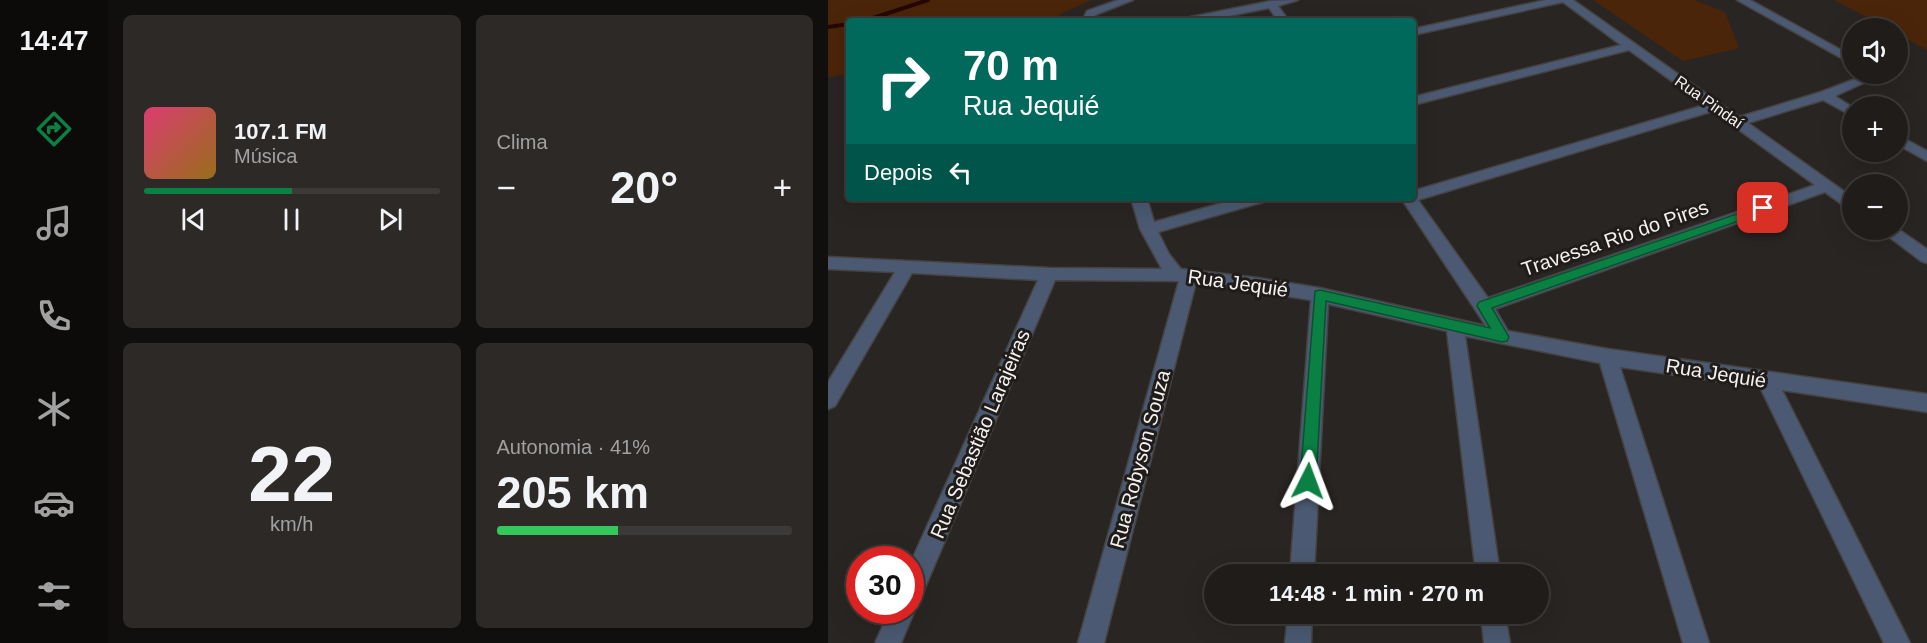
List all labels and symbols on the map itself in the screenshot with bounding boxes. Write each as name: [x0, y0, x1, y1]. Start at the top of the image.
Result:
street label: Rua Pindaí: [1672, 72, 1747, 132]
pin: [1737, 182, 1788, 233]
street label: Travessa Rio do Pires: [1519, 196, 1711, 280]
street label: Rua Jequié: [1186, 265, 1290, 301]
street label: Rua Sebastião Larajeiras: [926, 326, 1034, 542]
street label: Rua Jequié: [1664, 354, 1768, 392]
street label: Rua Robyson Souza: [1106, 367, 1175, 550]
position arrow: [1276, 449, 1340, 513]
speed limit sign: 30: [846, 546, 924, 624]

